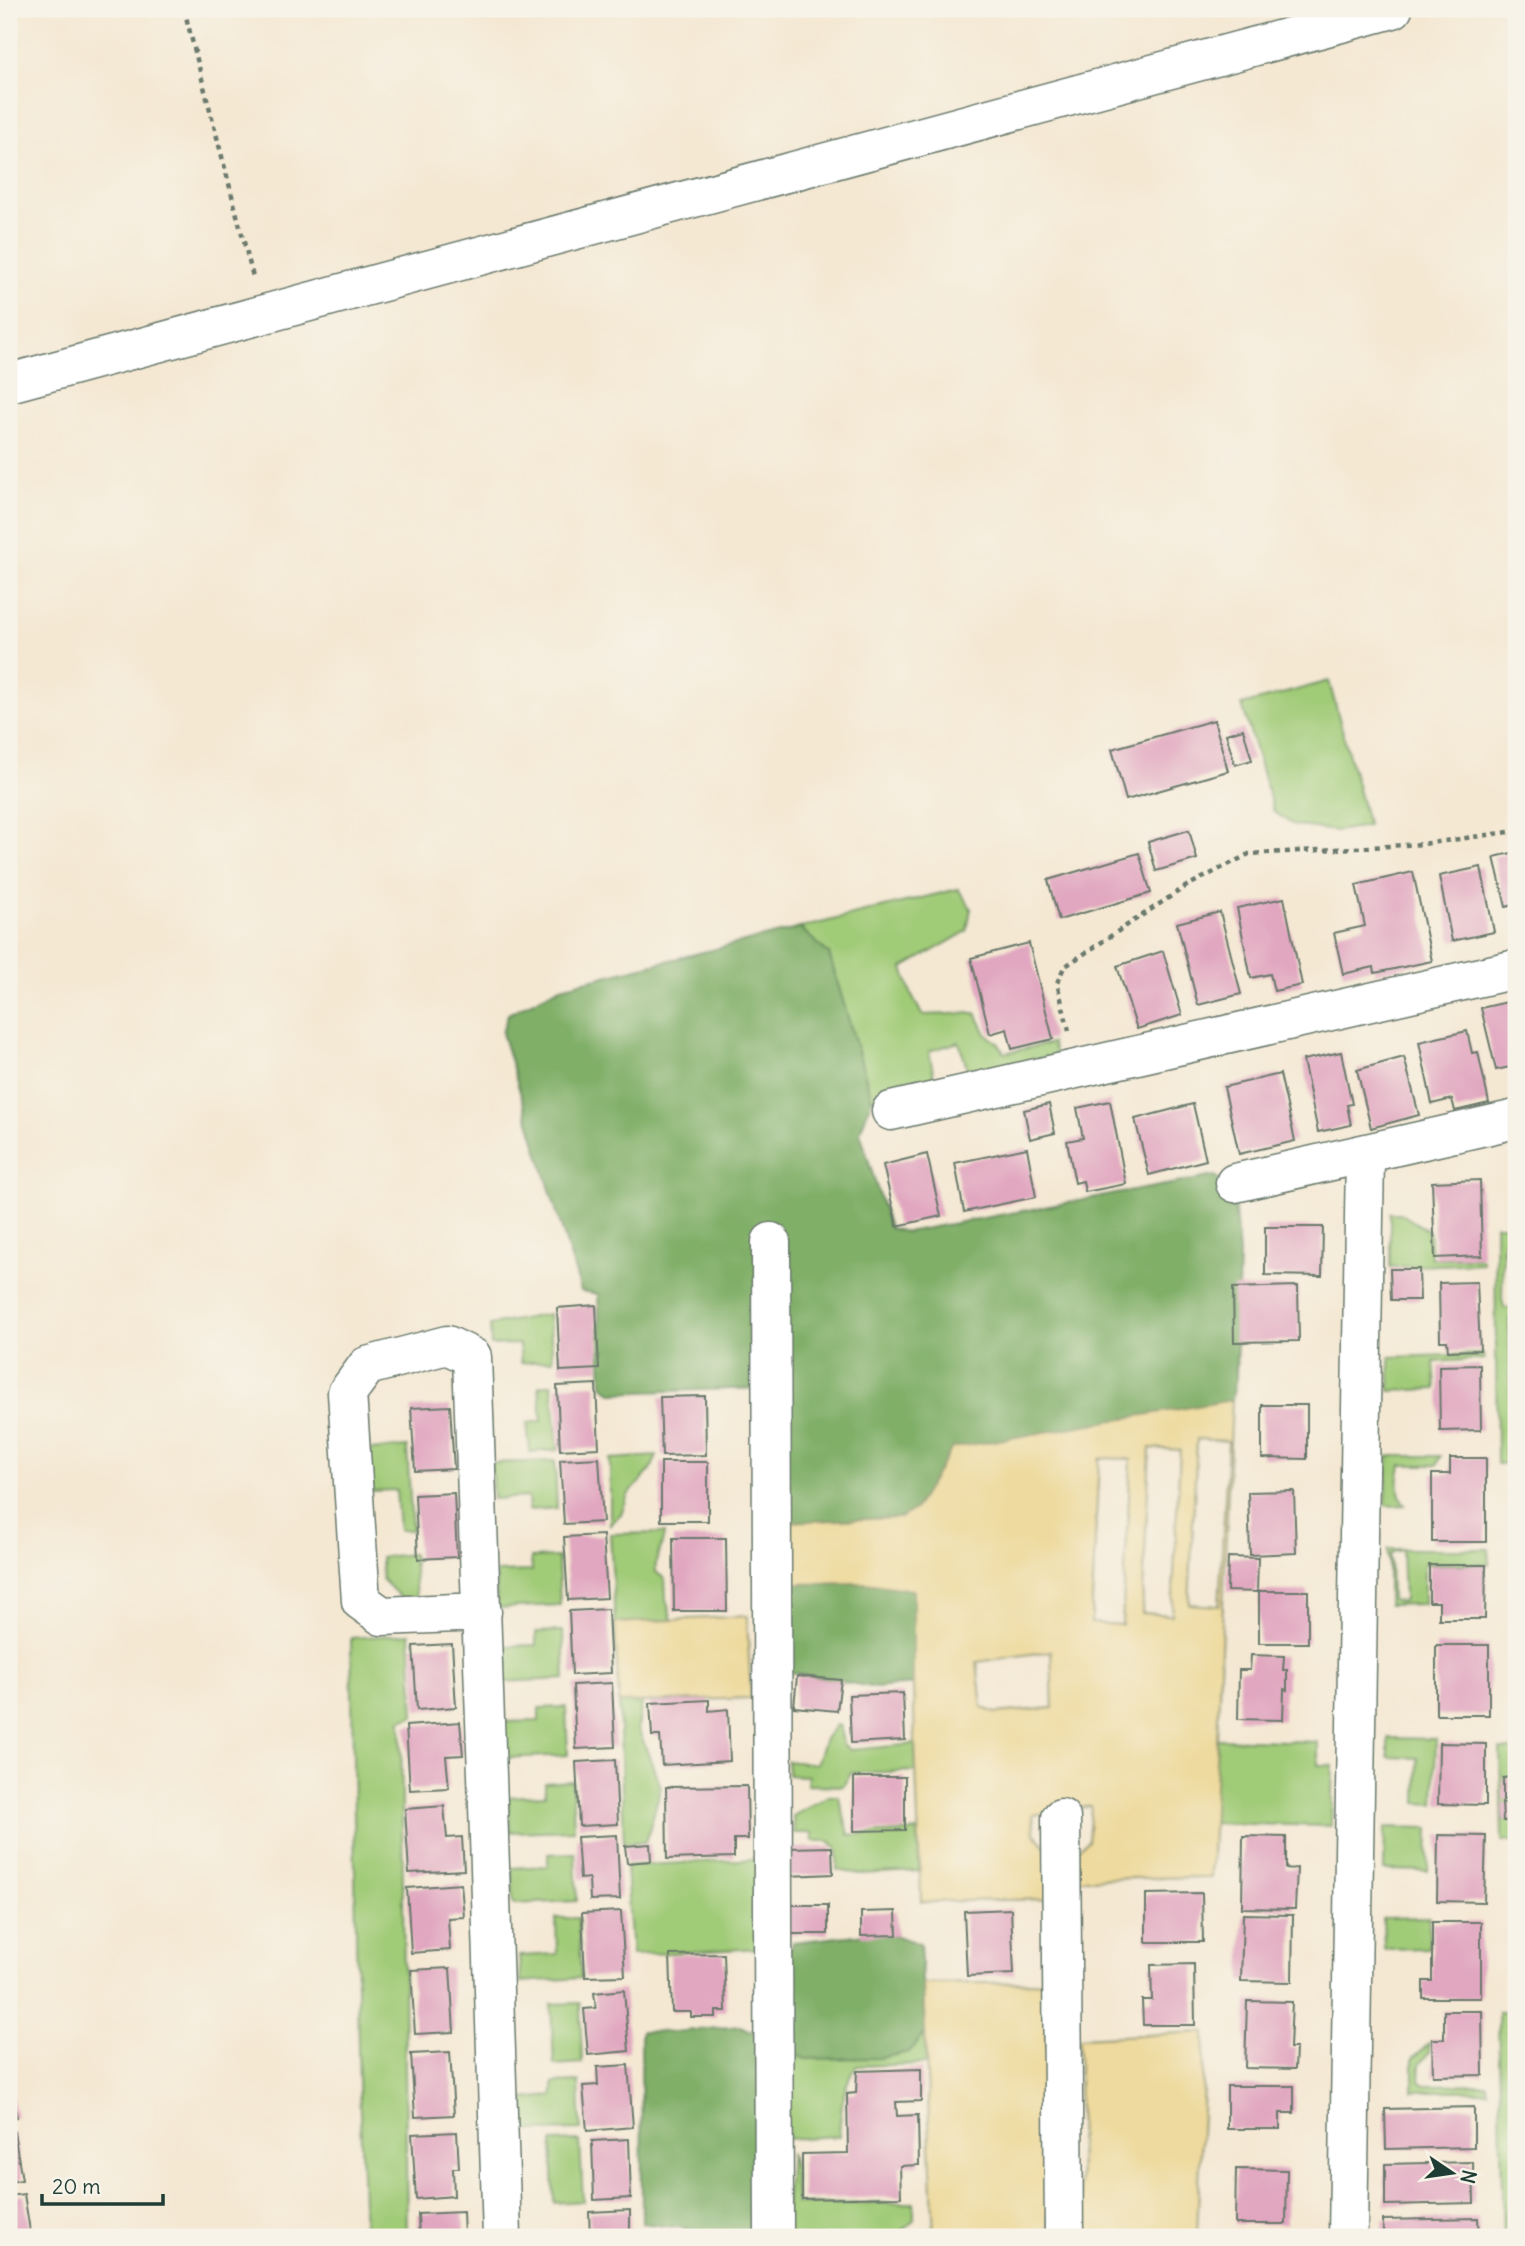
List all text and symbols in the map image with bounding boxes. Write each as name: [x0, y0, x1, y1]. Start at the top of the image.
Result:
north arrow: [1416, 2138, 1486, 2208]
scale bar: [42, 2162, 163, 2206]
text: N: [1455, 2168, 1482, 2186]
text: 20 m: [52, 2173, 101, 2200]

